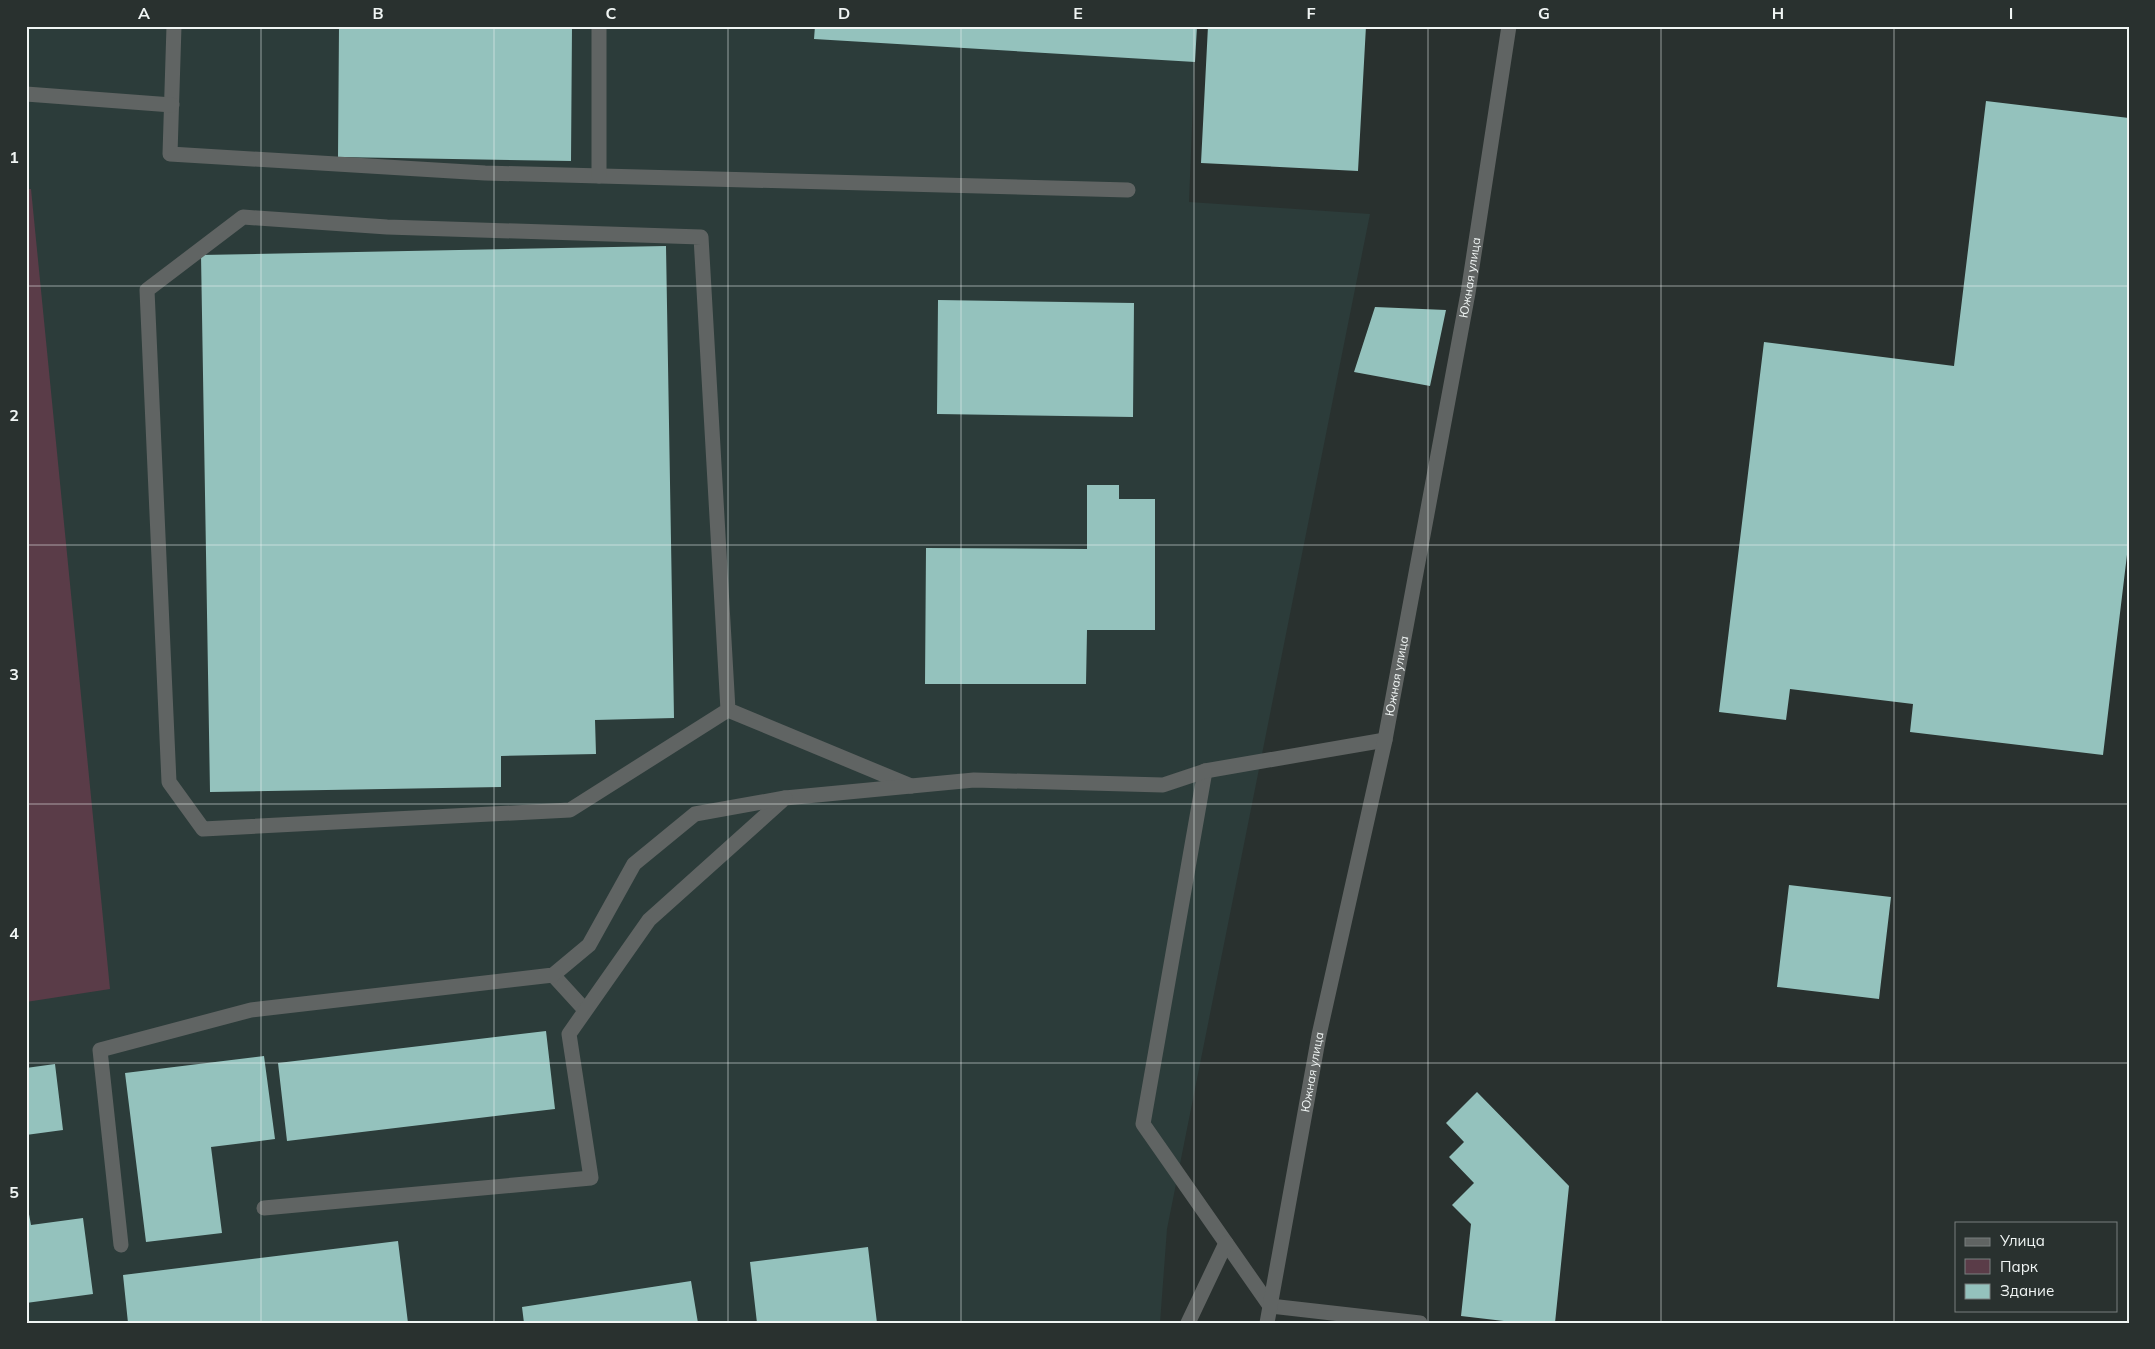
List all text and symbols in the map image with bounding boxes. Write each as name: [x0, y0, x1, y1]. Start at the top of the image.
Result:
text: A: [138, 3, 150, 23]
text: B: [372, 3, 384, 23]
text: C: [606, 3, 617, 23]
text: D: [838, 3, 850, 23]
text: E: [1073, 3, 1083, 23]
text: F: [1306, 3, 1316, 23]
text: G: [1538, 3, 1550, 23]
text: H: [1772, 3, 1784, 23]
text: I: [2009, 3, 2013, 23]
text: 1: [9, 147, 19, 167]
street label: Южная улица: [1456, 236, 1483, 319]
text: 2: [9, 405, 19, 425]
street label: Южная улица: [1382, 635, 1411, 717]
text: 3: [9, 664, 19, 684]
text: 4: [9, 923, 19, 943]
street label: Южная улица: [1297, 1031, 1326, 1113]
text: 5: [9, 1182, 19, 1202]
legend: [1955, 1222, 2118, 1312]
text: Улица: [1999, 1231, 2045, 1250]
text: Парк: [2000, 1257, 2039, 1276]
text: Здание: [2000, 1281, 2054, 1300]

